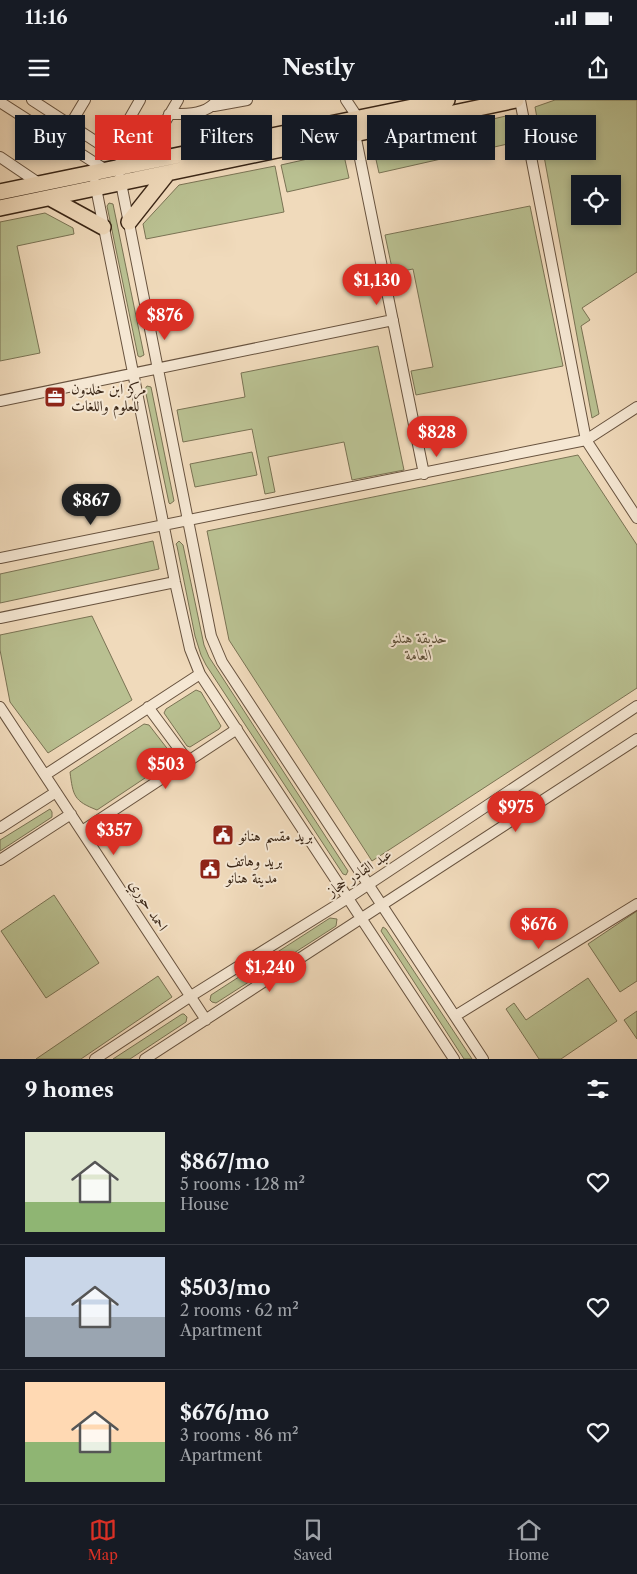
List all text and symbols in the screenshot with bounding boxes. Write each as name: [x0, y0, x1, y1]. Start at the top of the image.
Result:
text: 11:16: [25, 6, 68, 29]
icon: menu: [25, 54, 53, 82]
text: Nestly: [283, 54, 354, 81]
icon: share: [584, 54, 612, 82]
chip: Buy: [15, 115, 85, 160]
chip: Rent: [95, 115, 171, 160]
chip: Filters: [181, 115, 272, 160]
chip: New: [282, 115, 357, 160]
chip: Apartment: [367, 115, 495, 160]
chip: House: [505, 115, 596, 160]
map controls: [571, 175, 621, 225]
button: locate: [571, 175, 621, 225]
pin: $1,130: [336, 264, 418, 306]
text: $1,130: [354, 270, 400, 290]
pin: $876: [135, 298, 195, 341]
text: $876: [147, 305, 183, 325]
place label: مركز ابن خلدون للعلوم واللغات: [71, 379, 146, 419]
office icon: مركز ابن خلدون للعلوم واللغات: [43, 385, 67, 409]
pin: $828: [407, 416, 467, 458]
text: $828: [418, 422, 456, 442]
pin: $867: [61, 484, 121, 526]
text: $867: [73, 490, 109, 510]
park label: حديقة هنلنو العامة: [390, 628, 447, 664]
pin: $503: [136, 748, 196, 790]
text: $503: [147, 754, 185, 774]
pin: $975: [486, 790, 546, 833]
text: $975: [498, 797, 534, 817]
pin: $357: [84, 814, 144, 856]
text: $357: [96, 820, 132, 840]
public building icon: بريد مقسم هنانو: [211, 823, 235, 847]
place label: بريد مقسم هنانو: [237, 826, 313, 851]
street label: عبد القادر حجاز: [321, 844, 395, 901]
place label: بريد وهاتف مدينة هنانو: [224, 851, 283, 888]
public building icon: بريد وهاتف مدينة هنانو: [198, 857, 222, 881]
street label: احمد حوري: [123, 876, 173, 936]
pin: $676: [509, 908, 569, 950]
text: $676: [521, 914, 557, 934]
pin: $1,240: [229, 950, 311, 993]
text: $1,240: [245, 957, 295, 977]
icon: filters: [584, 1075, 612, 1103]
text: 9 homes: [25, 1077, 114, 1102]
text: $867/mo: [180, 1149, 269, 1174]
icon: home: [65, 1152, 125, 1212]
icon: heart: [584, 1168, 612, 1196]
text: 5 rooms · 128 m²: [180, 1174, 305, 1194]
text: House: [180, 1194, 229, 1214]
text: $503/mo: [180, 1275, 270, 1300]
icon: home: [65, 1277, 125, 1337]
icon: heart: [584, 1293, 612, 1321]
text: 2 rooms · 62 m²: [180, 1300, 299, 1320]
text: Apartment: [180, 1320, 262, 1340]
text: $676/mo: [180, 1400, 269, 1425]
icon: home: [65, 1402, 125, 1462]
icon: heart: [584, 1418, 612, 1446]
text: 3 rooms · 86 m²: [180, 1425, 299, 1445]
text: Apartment: [180, 1445, 262, 1465]
tab: Map: [88, 1516, 118, 1564]
tab: Saved: [294, 1516, 332, 1564]
tab: Home: [508, 1516, 549, 1564]

